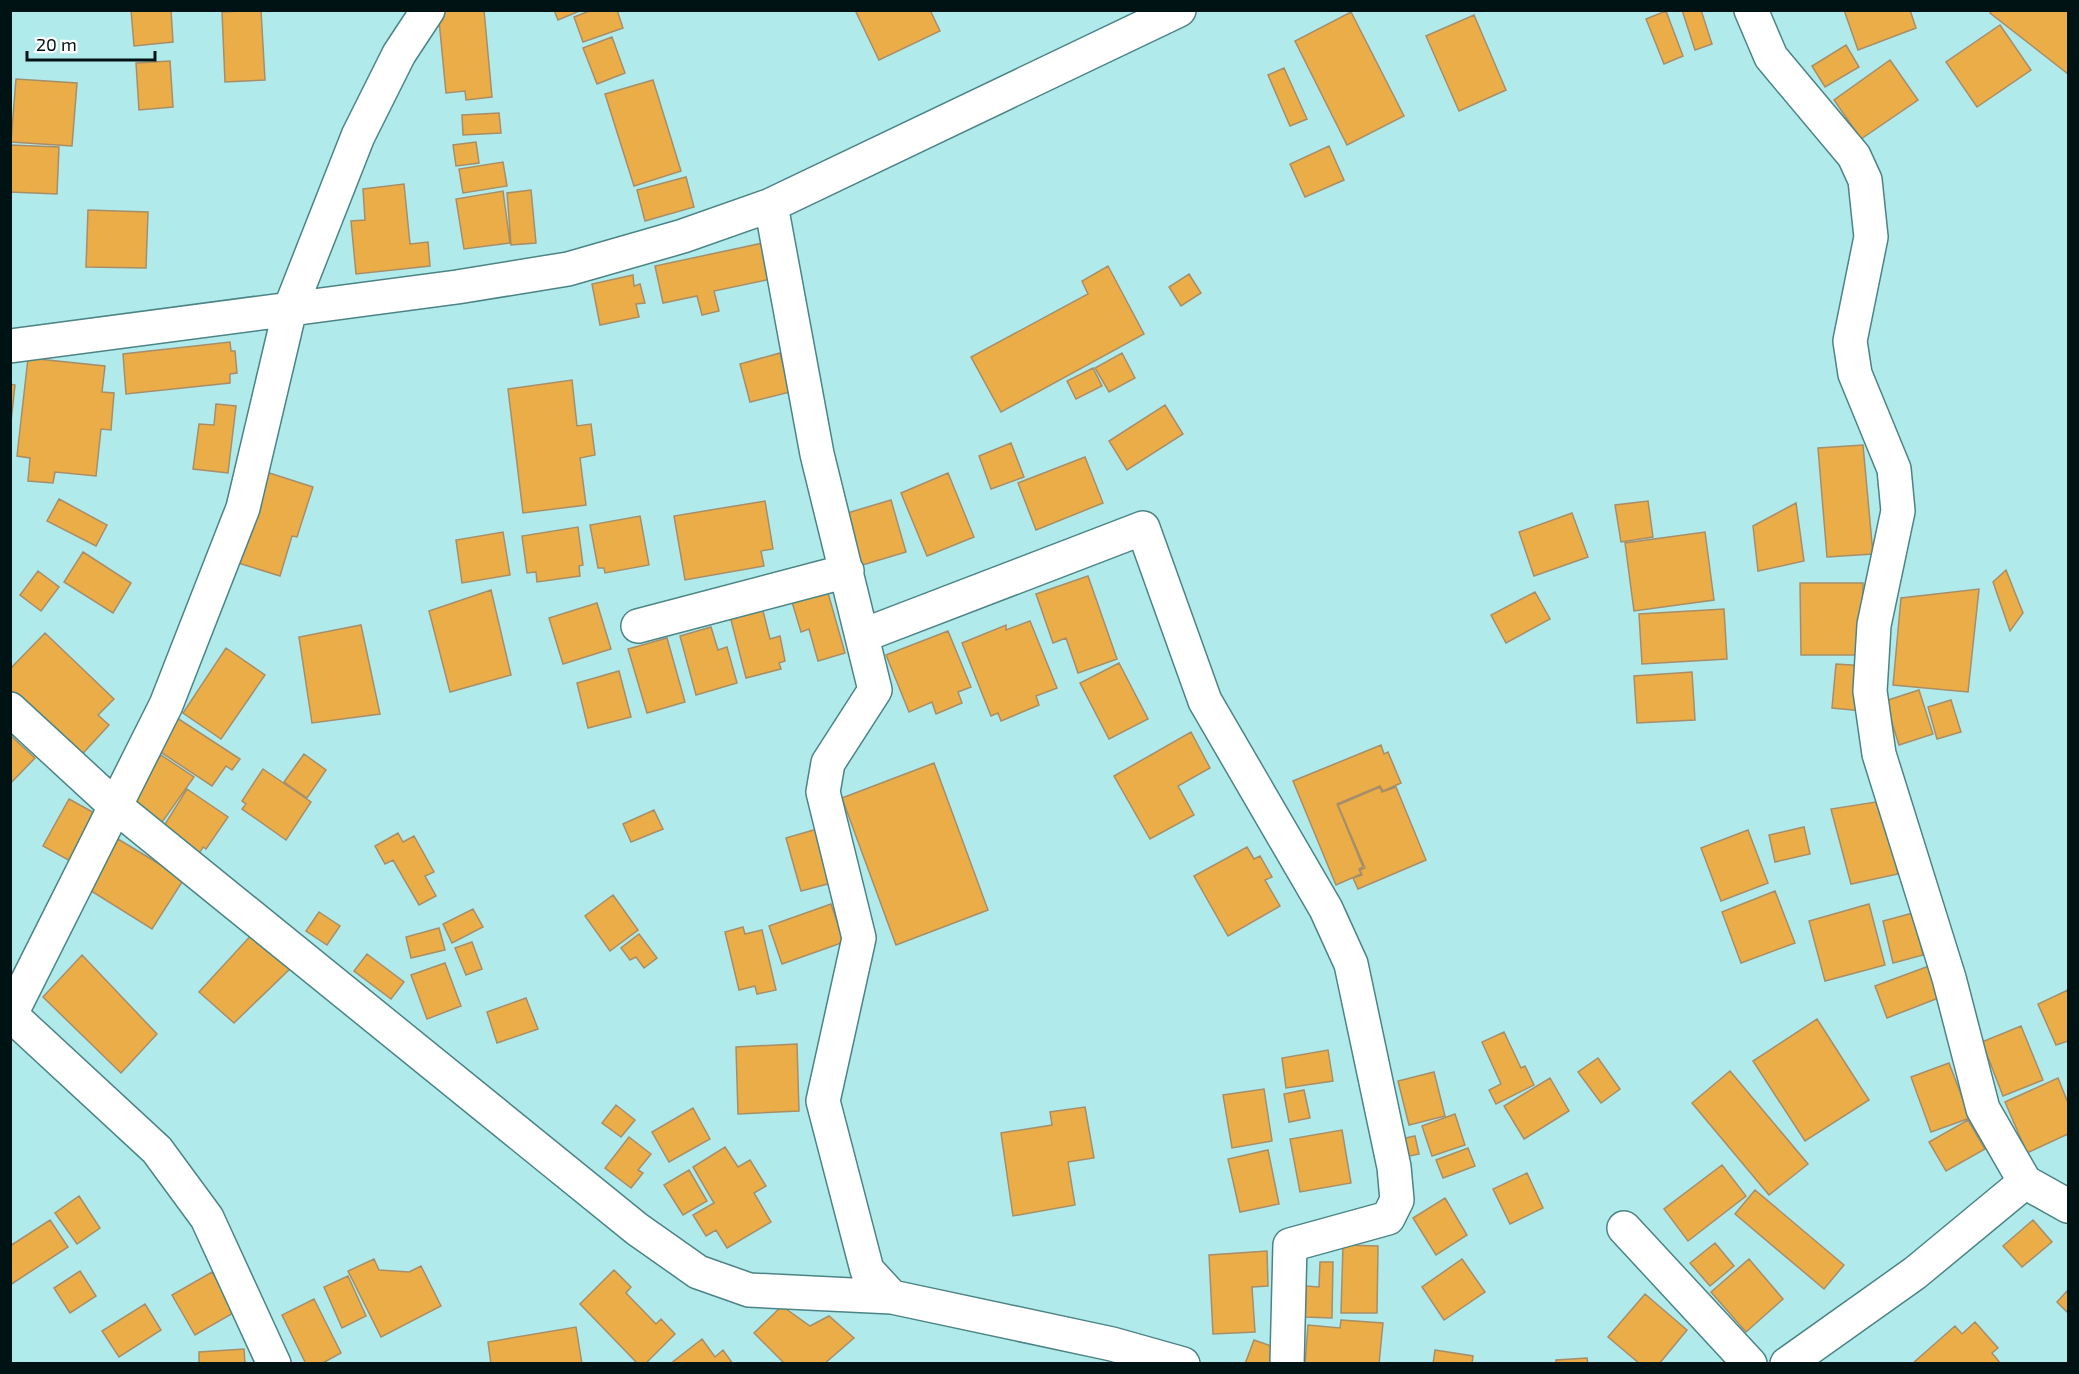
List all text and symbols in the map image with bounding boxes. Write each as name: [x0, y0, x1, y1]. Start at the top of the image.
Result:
scale bar: [27, 24, 154, 62]
text: 20 m: [36, 33, 77, 55]

